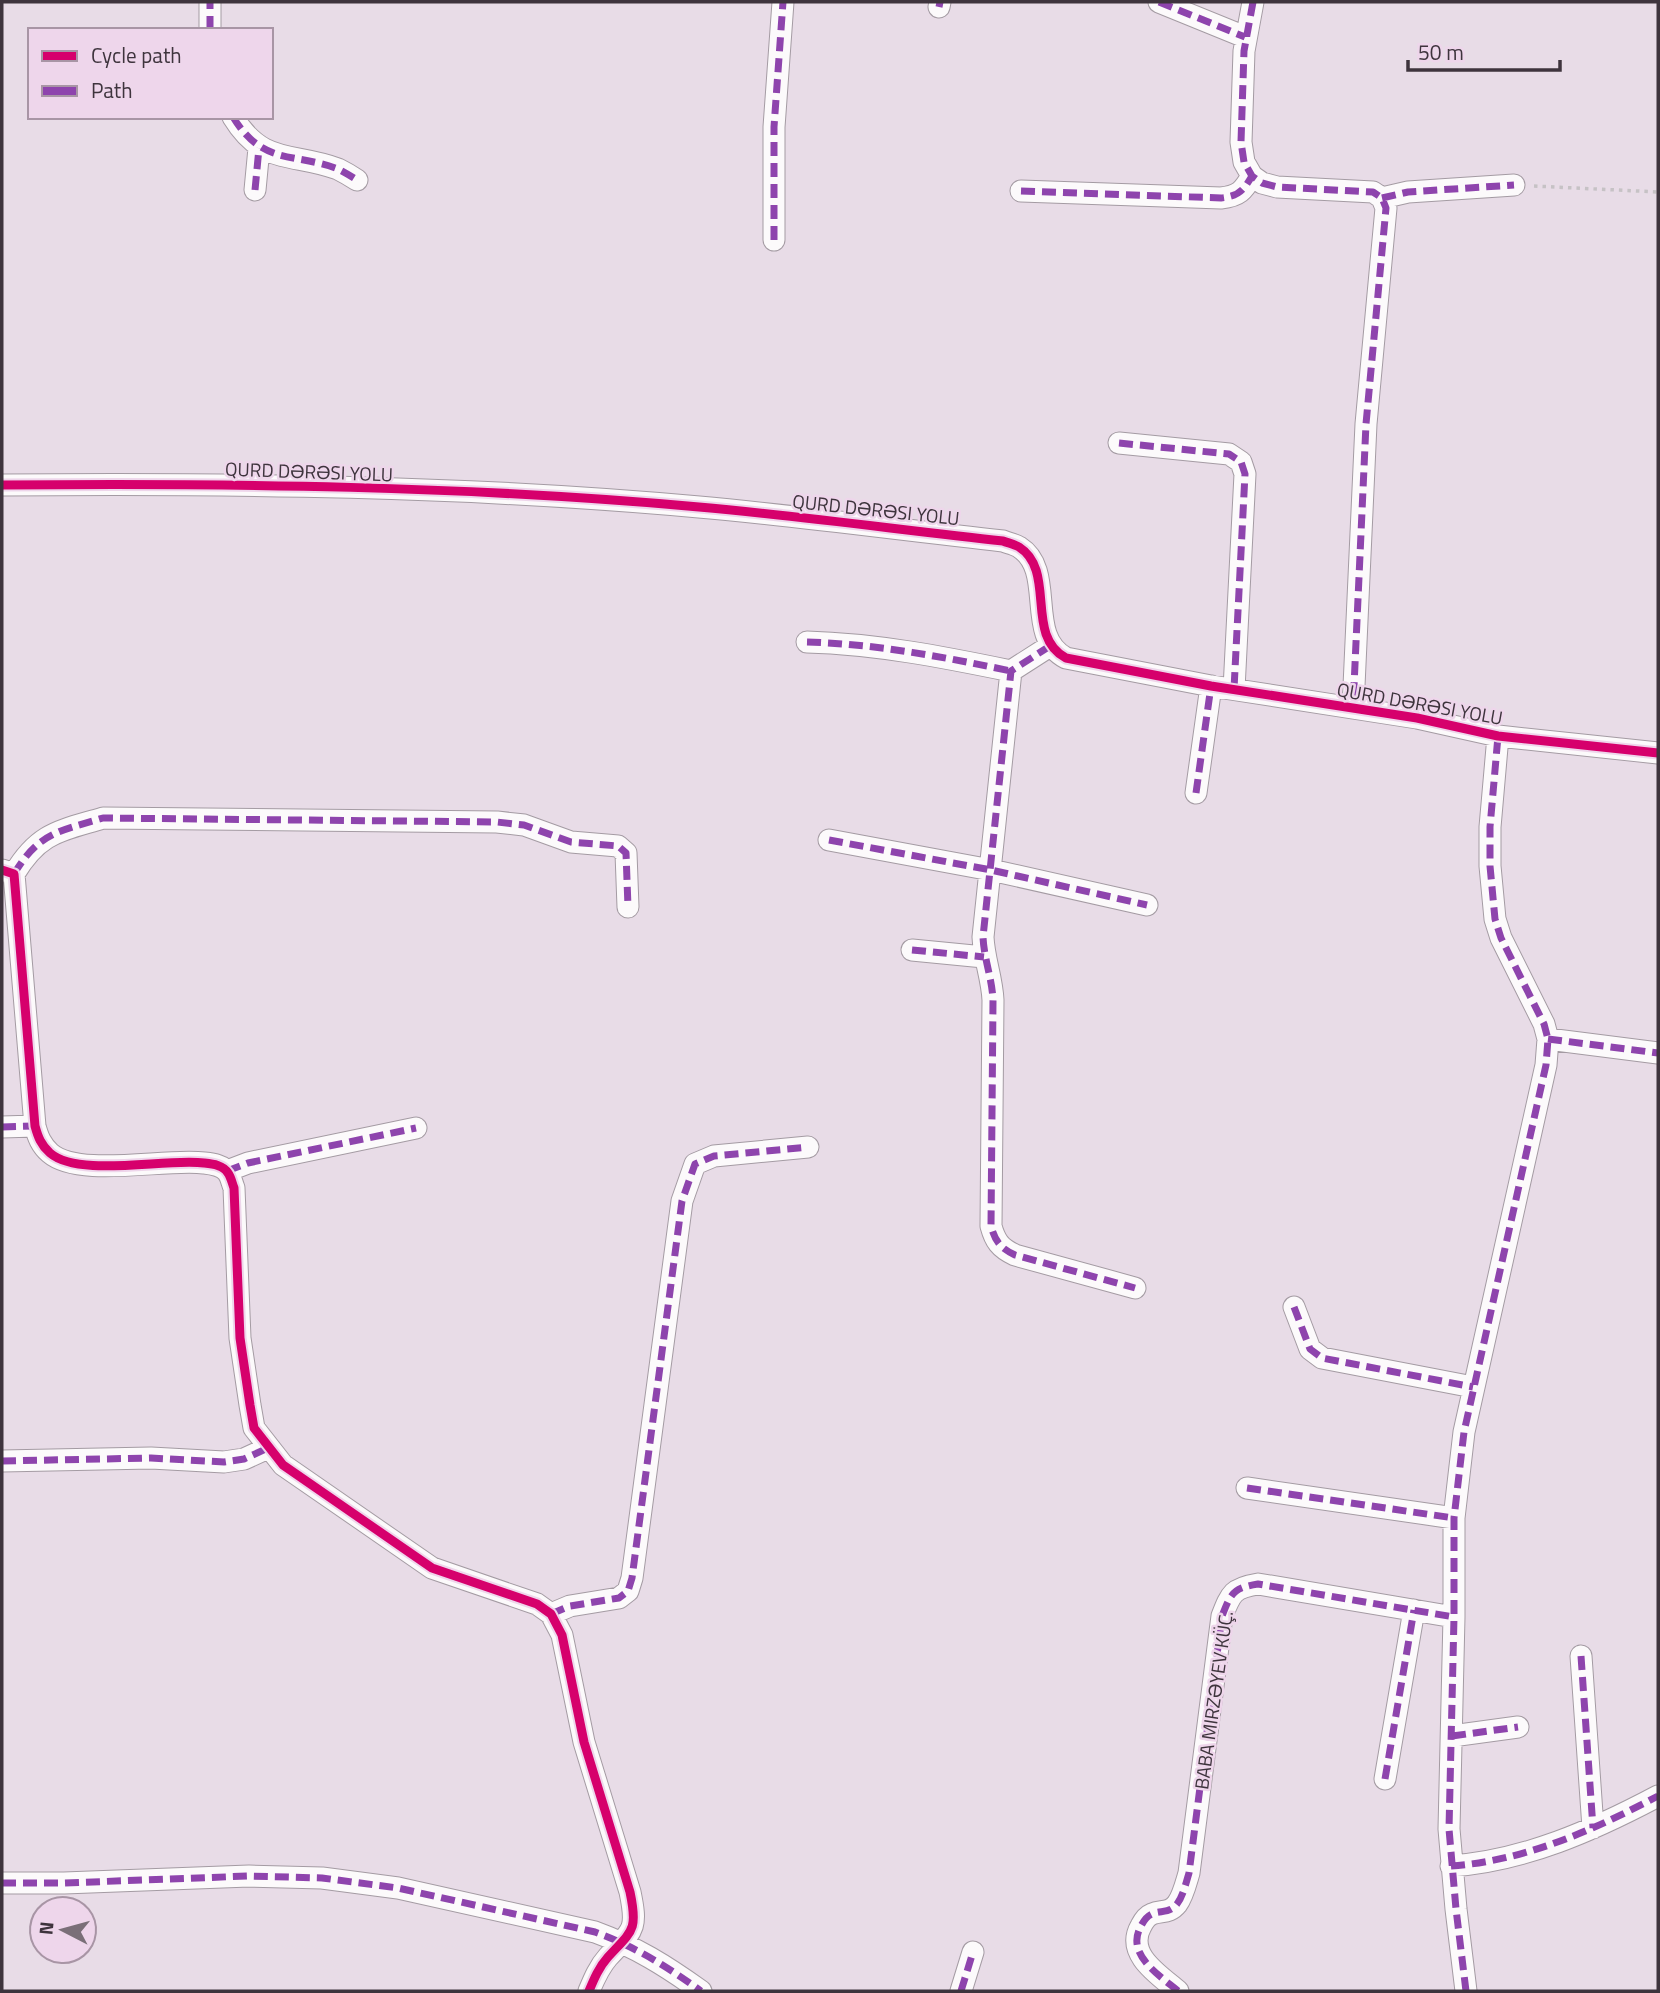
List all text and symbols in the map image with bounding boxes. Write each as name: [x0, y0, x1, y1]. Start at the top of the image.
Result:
legend: [28, 28, 273, 119]
scale bar: [1408, 28, 1560, 72]
text: 50 m: [1418, 36, 1464, 68]
text: Cycle path: [91, 39, 182, 71]
text: Path: [91, 74, 133, 106]
street label: QURD DƏRƏSI YOLU: [225, 454, 393, 488]
street label: QURD DƏRƏSI YOLU: [791, 486, 961, 532]
street label: QURD DƏRƏSI YOLU: [1335, 674, 1505, 732]
street label: BABA MIRZƏYEV KÜÇ.: [1186, 1609, 1240, 1791]
north arrow: [28, 1895, 98, 1965]
text: N: [30, 1920, 61, 1936]

